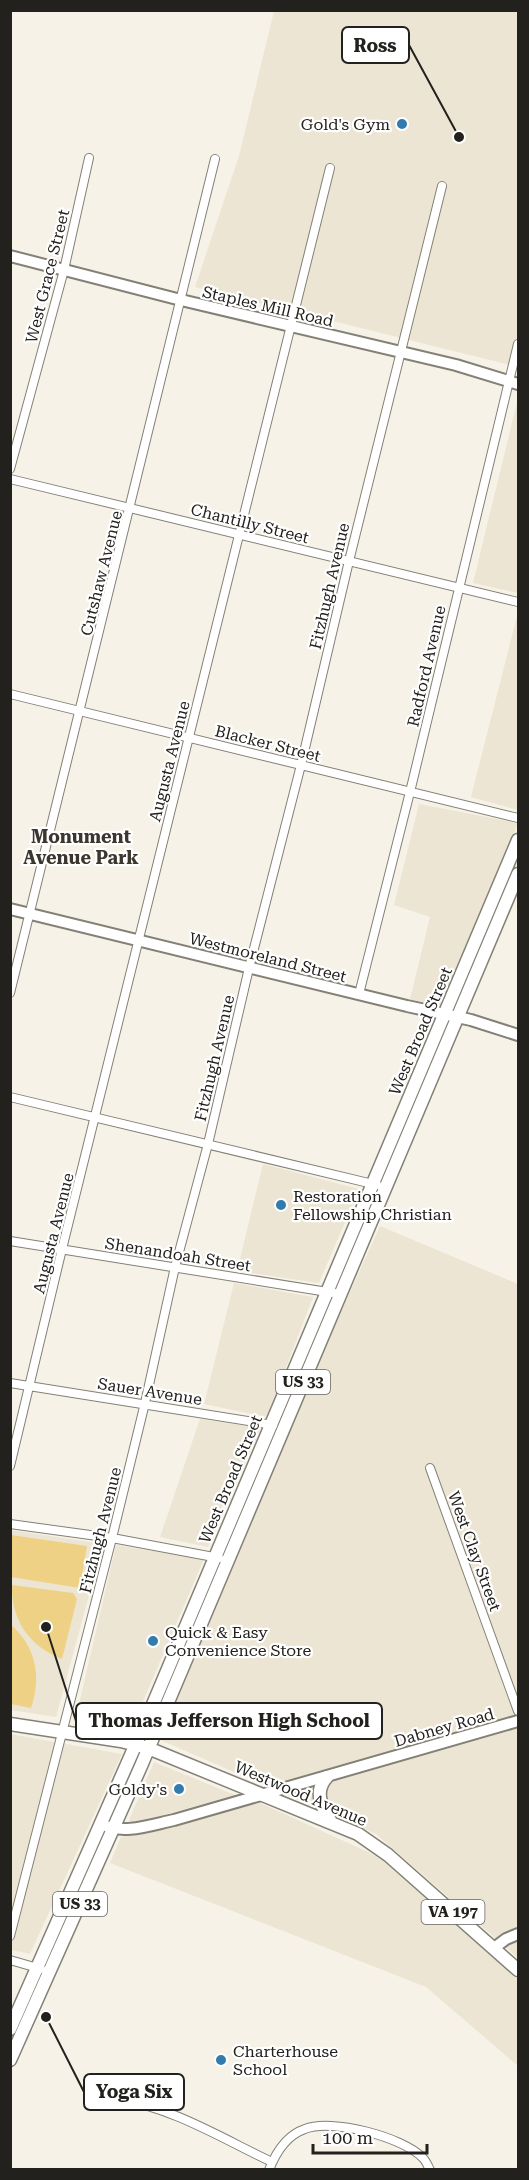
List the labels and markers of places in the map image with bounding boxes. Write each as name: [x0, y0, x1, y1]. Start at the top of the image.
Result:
callout: Ross: [342, 27, 409, 63]
place label: Gold's Gym: [301, 115, 390, 134]
marker: Gold's Gym: [395, 117, 409, 131]
place label: Restoration Fellowship Christian: [293, 1187, 452, 1224]
marker: Restoration Fellowship Christian: [274, 1198, 288, 1212]
place label: Quick & Easy Convenience Store: [165, 1623, 312, 1660]
marker: Quick & Easy Convenience Store: [146, 1634, 160, 1648]
callout: Thomas Jefferson High School: [76, 1703, 382, 1739]
place label: Goldy's: [108, 1780, 167, 1799]
marker: Goldy's: [172, 1782, 186, 1796]
place label: Charterhouse School: [233, 2042, 338, 2079]
marker: Charterhouse School: [214, 2053, 228, 2067]
callout: Yoga Six: [84, 2074, 184, 2110]

